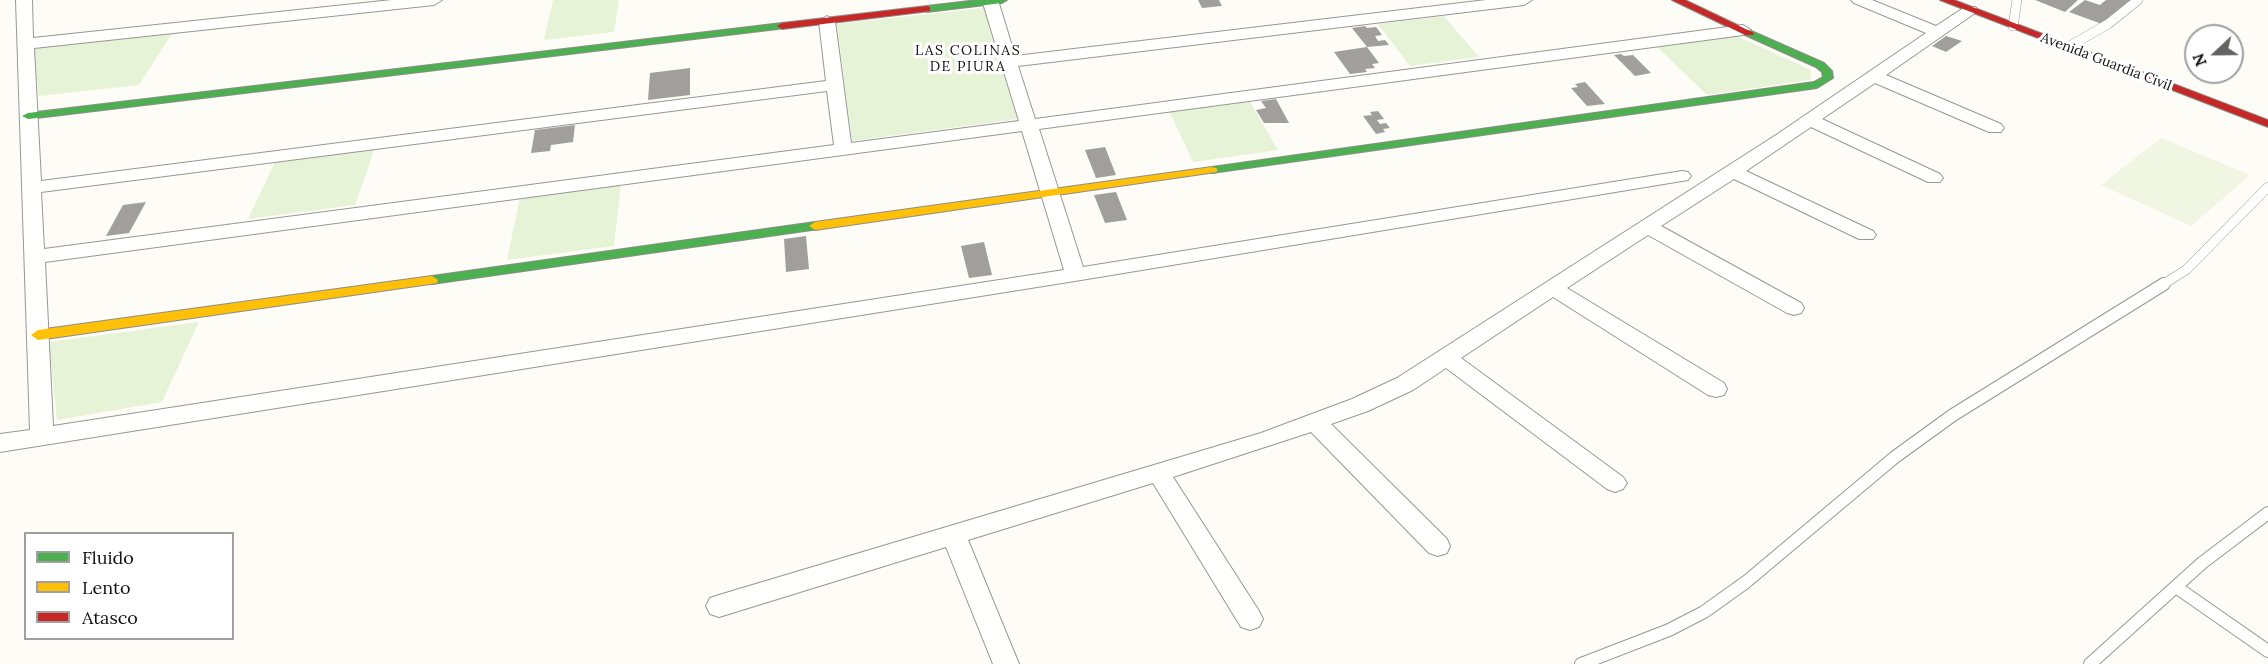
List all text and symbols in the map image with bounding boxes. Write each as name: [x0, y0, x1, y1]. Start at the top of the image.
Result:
north arrow: [2184, 24, 2244, 84]
street label: Avenida Guardia Civil: [2038, 29, 2174, 95]
district label: LAS COLINAS DE PIURA: [915, 43, 1021, 76]
text: N: [2188, 51, 2211, 69]
legend: [24, 532, 234, 640]
text: Fluido: [82, 546, 134, 569]
text: Lento: [82, 576, 130, 599]
text: Atasco: [82, 606, 138, 629]

